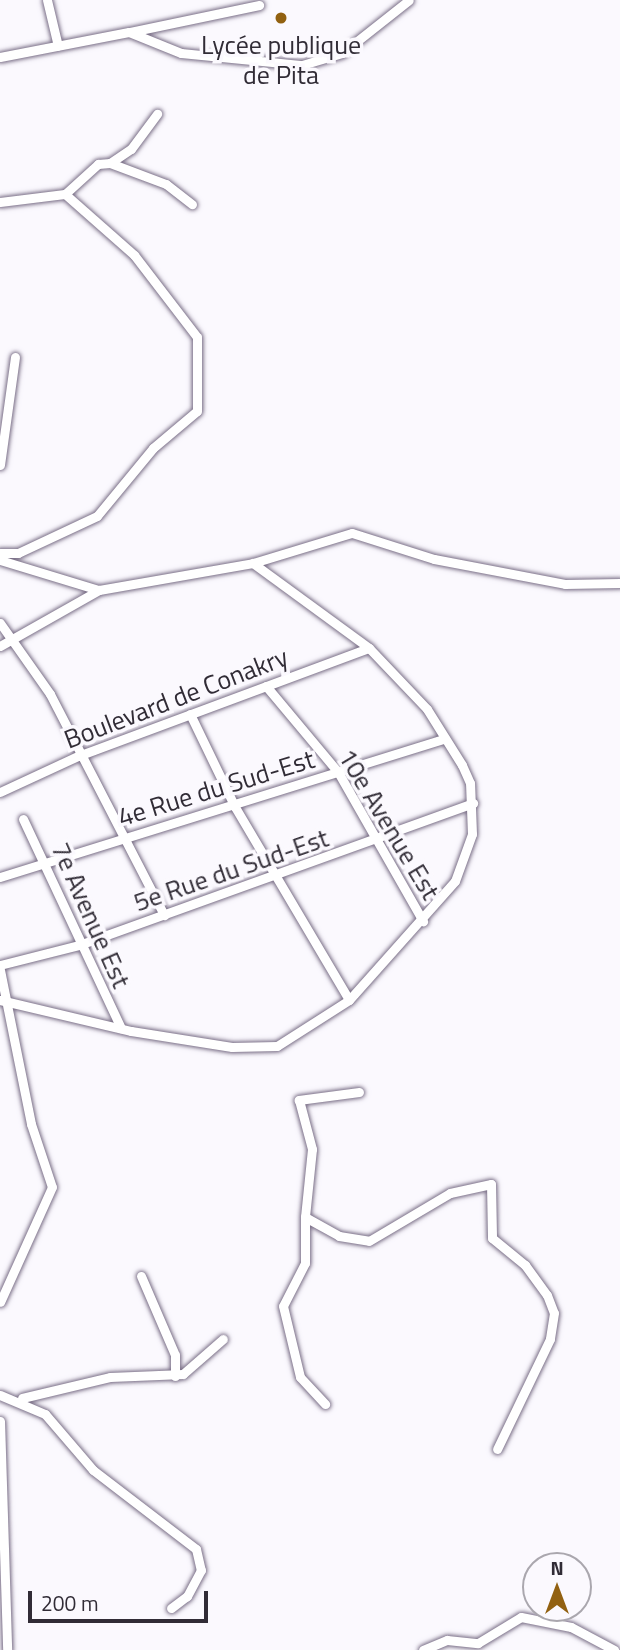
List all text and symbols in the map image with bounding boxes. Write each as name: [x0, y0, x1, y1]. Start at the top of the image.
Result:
marker: Lycée publique de Pita: [273, 10, 289, 26]
place label: Lycée publique de Pita: [201, 29, 361, 90]
street label: Boulevard de Conakry: [60, 641, 292, 755]
street label: 4e Rue du Sud-Est: [114, 743, 318, 833]
street label: 10e Avenue Est: [332, 743, 446, 905]
street label: 5e Rue du Sud-Est: [130, 822, 332, 918]
street label: 7e Avenue Est: [45, 837, 137, 993]
north arrow: [522, 1552, 592, 1622]
text: N: [550, 1553, 564, 1582]
scale bar: [32, 1576, 212, 1620]
text: 200 m: [41, 1587, 98, 1619]

